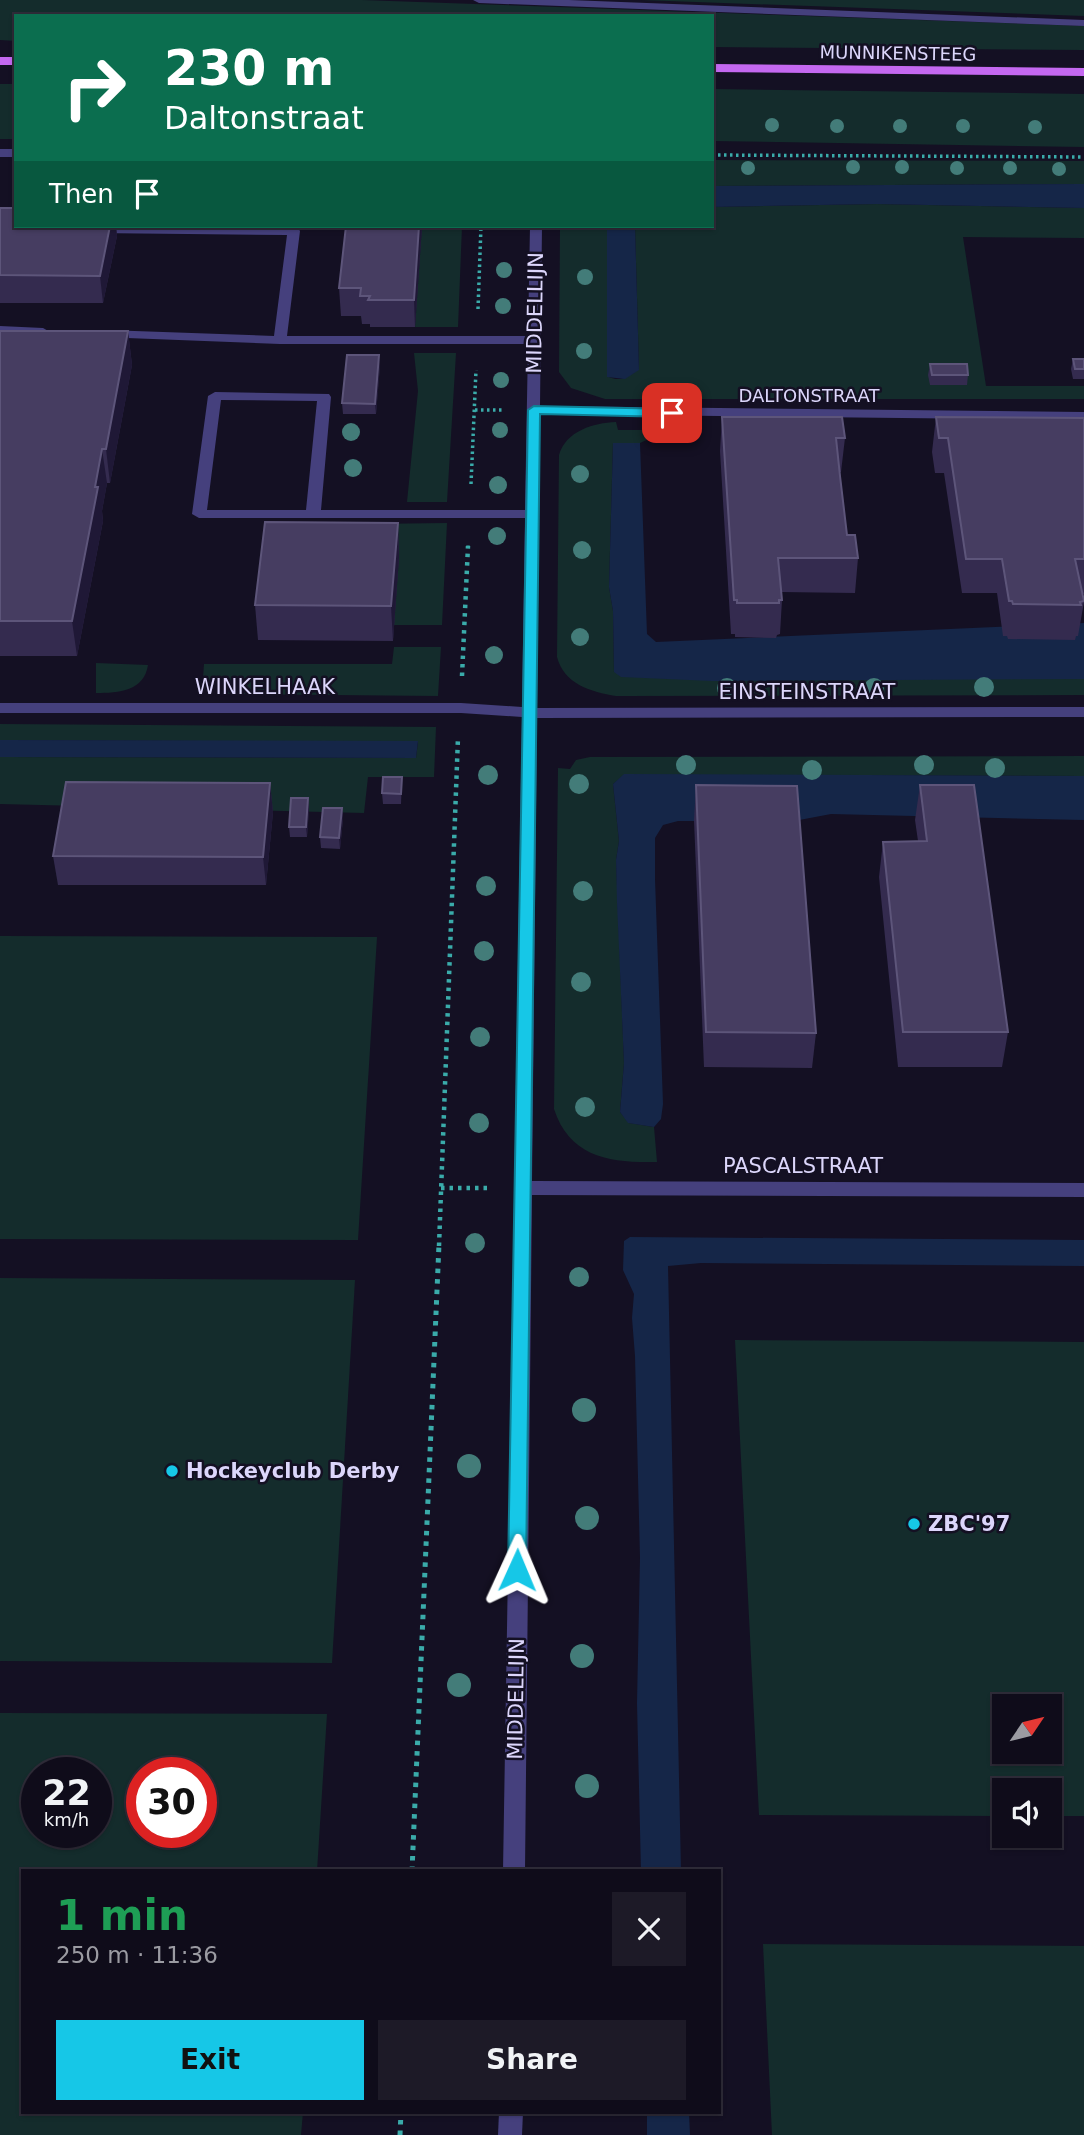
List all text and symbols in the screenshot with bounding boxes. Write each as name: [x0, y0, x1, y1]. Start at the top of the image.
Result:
text: 230 m: [164, 40, 334, 97]
street label: MUNNIKENSTEEG: [819, 41, 977, 65]
icon: right: [49, 42, 140, 133]
text: Daltonstraat: [164, 99, 364, 137]
icon: arrive: [128, 175, 166, 213]
text: Then: [49, 179, 114, 209]
street label: MIDDELLIJN: [522, 252, 548, 374]
pin: [642, 383, 702, 443]
street label: DALTONSTRAAT: [739, 385, 880, 406]
icon: arrive: [653, 394, 691, 432]
street label: WINKELHAAK: [195, 675, 336, 699]
street label: EINSTEINSTRAAT: [719, 680, 896, 704]
street label: PASCALSTRAAT: [723, 1154, 883, 1178]
place label: Hockeyclub Derby: [186, 1459, 400, 1483]
marker: Hockeyclub Derby: [164, 1463, 180, 1479]
place label: ZBC'97: [928, 1512, 1010, 1536]
marker: ZBC'97: [906, 1516, 922, 1532]
position arrow: [480, 1533, 554, 1607]
street label: MIDDELLIJN: [503, 1638, 529, 1760]
north arrow: [992, 1694, 1062, 1764]
map controls: [992, 1694, 1062, 1848]
speed limit sign: 30: [126, 1757, 217, 1848]
text: 22: [42, 1773, 91, 1813]
button: sound: [992, 1778, 1062, 1848]
text: km/h: [44, 1809, 89, 1830]
text: 1 min: [56, 1891, 188, 1940]
button: close: [612, 1892, 686, 1966]
text: 250 m · 11:36: [56, 1942, 218, 1968]
button: Exit: [56, 2020, 364, 2100]
button: Share: [378, 2020, 686, 2100]

